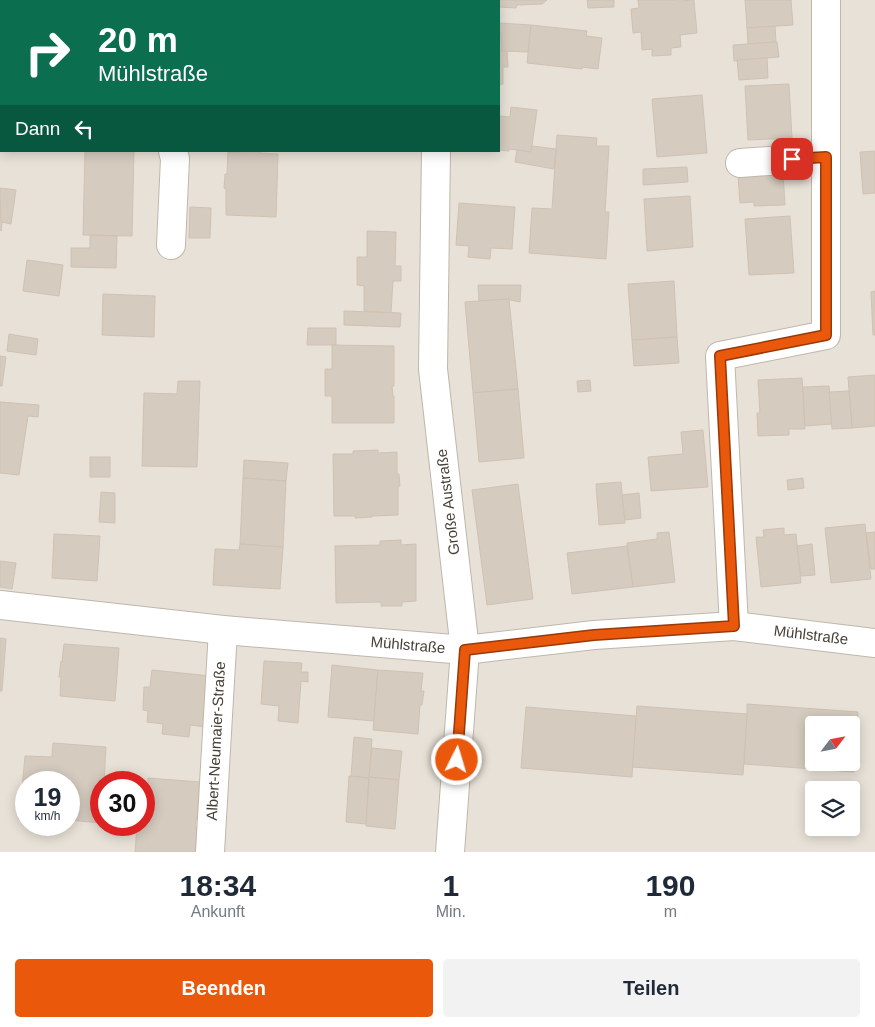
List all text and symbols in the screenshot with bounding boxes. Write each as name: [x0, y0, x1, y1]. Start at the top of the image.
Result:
icon: right: [15, 20, 80, 85]
text: 20 m: [98, 20, 178, 59]
text: Mühlstraße: [98, 61, 208, 86]
icon: left: [70, 115, 98, 143]
text: Dann: [15, 118, 60, 139]
pin: [771, 138, 813, 180]
icon: arrive: [778, 145, 806, 173]
street label: Große Austraße: [433, 448, 462, 556]
street label: Mühlstraße: [773, 621, 849, 648]
street label: Mühlstraße: [370, 633, 446, 656]
street label: Albert-Neumaier-Straße: [203, 661, 228, 821]
north arrow: [805, 716, 860, 771]
map controls: [805, 716, 860, 836]
position arrow: [430, 733, 482, 785]
speed limit sign: 30: [90, 771, 155, 836]
button: layers: [805, 781, 860, 836]
text: 19: [34, 783, 61, 811]
text: km/h: [34, 809, 61, 823]
text: 18:34: [179, 869, 256, 902]
text: 1: [442, 869, 459, 902]
text: 190: [645, 869, 695, 902]
text: Ankunft: [191, 903, 245, 920]
text: Min.: [436, 903, 466, 920]
text: m: [664, 903, 677, 920]
button: Beenden: [15, 959, 433, 1017]
button: Teilen: [443, 959, 860, 1017]

